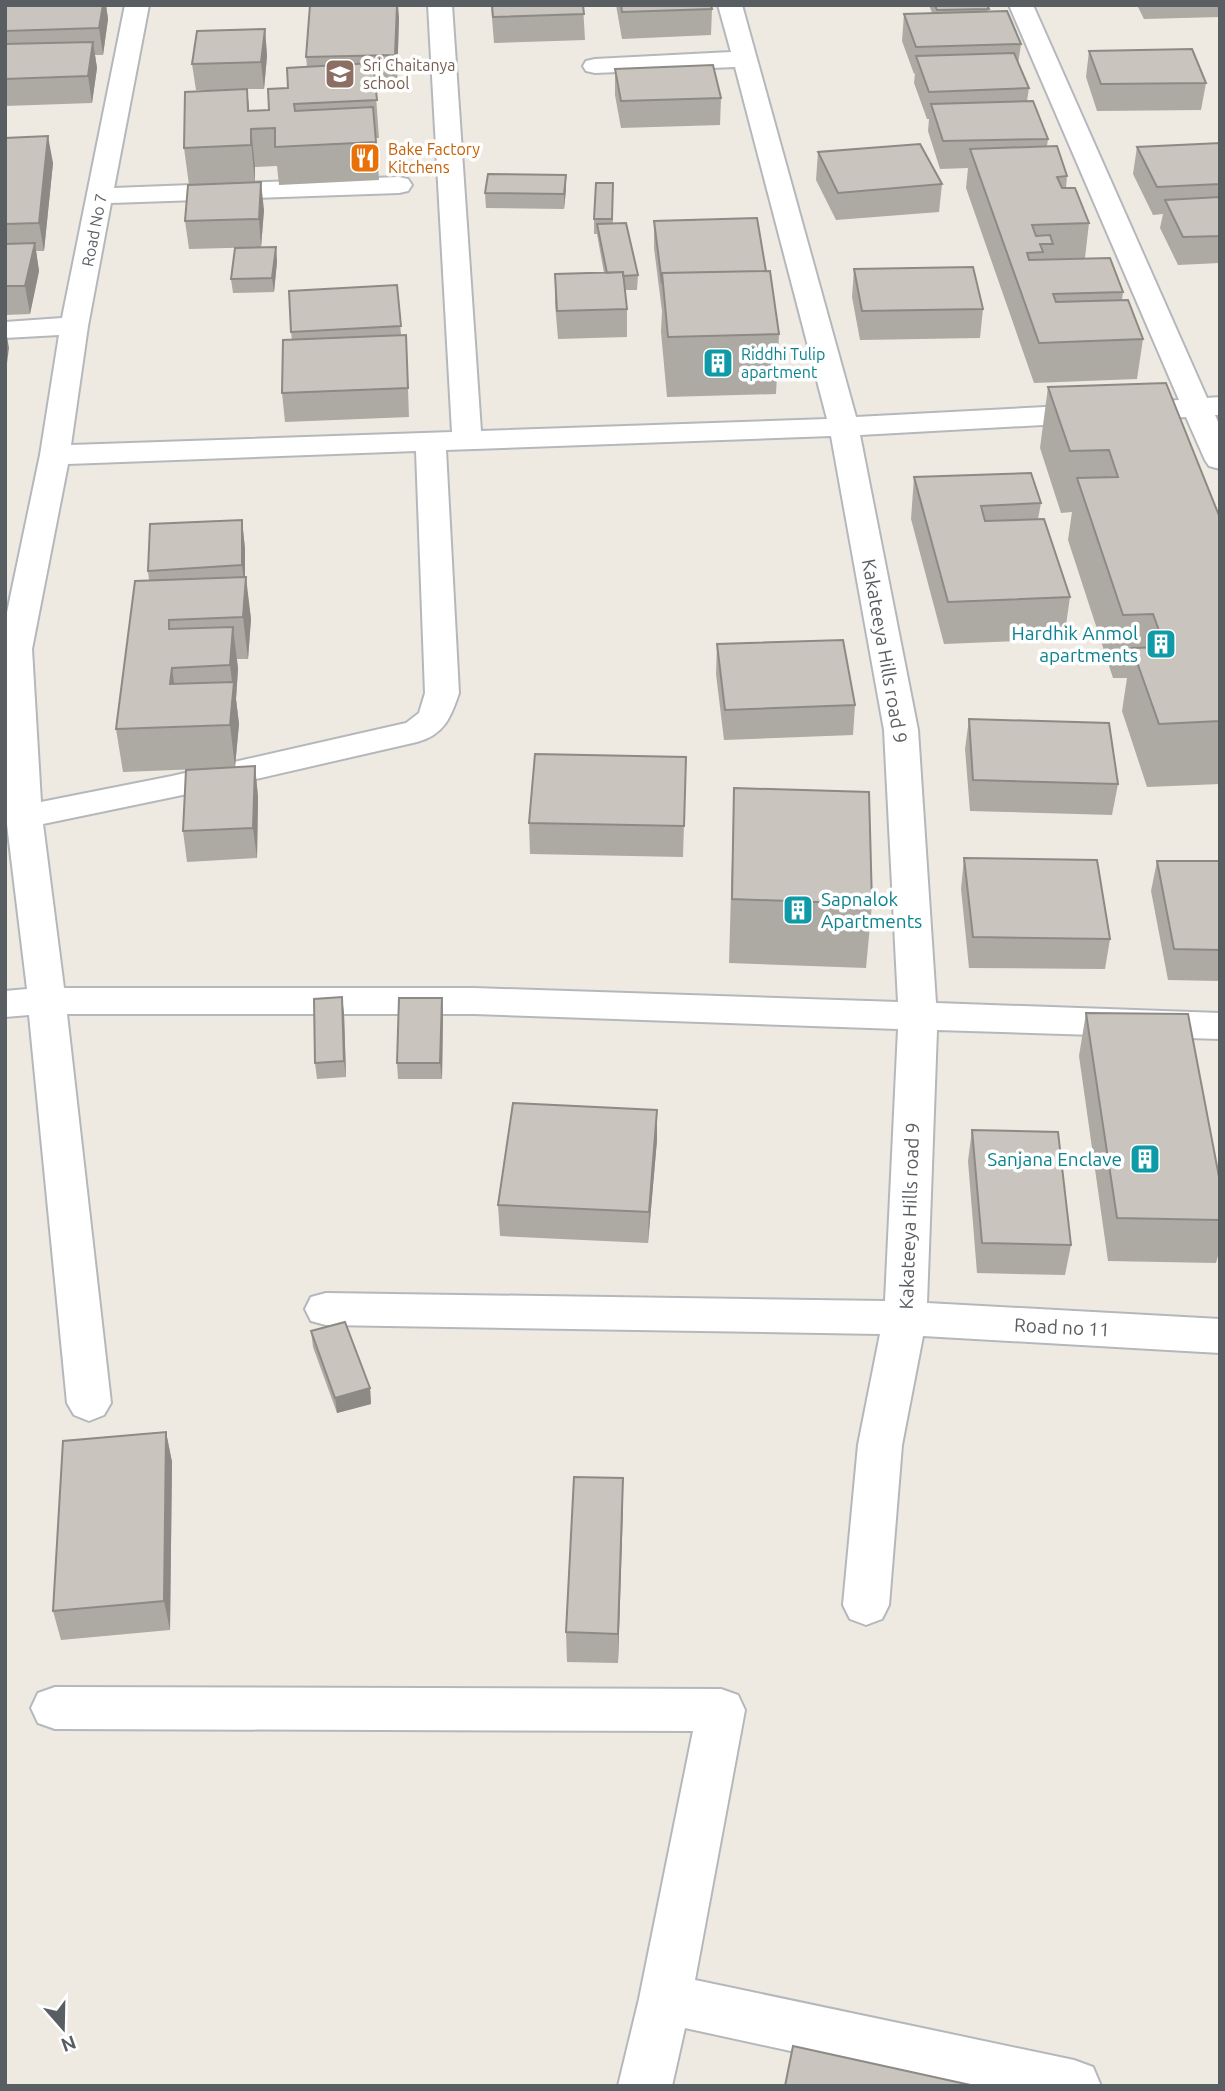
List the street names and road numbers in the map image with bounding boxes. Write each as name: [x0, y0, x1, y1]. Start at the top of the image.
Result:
street label: Road No 7: [78, 192, 110, 268]
street label: Kakateeya Hills road 9: [858, 557, 912, 745]
street label: Kakateeya Hills road 9: [895, 1122, 923, 1310]
street label: Road no 11: [1014, 1314, 1110, 1340]

